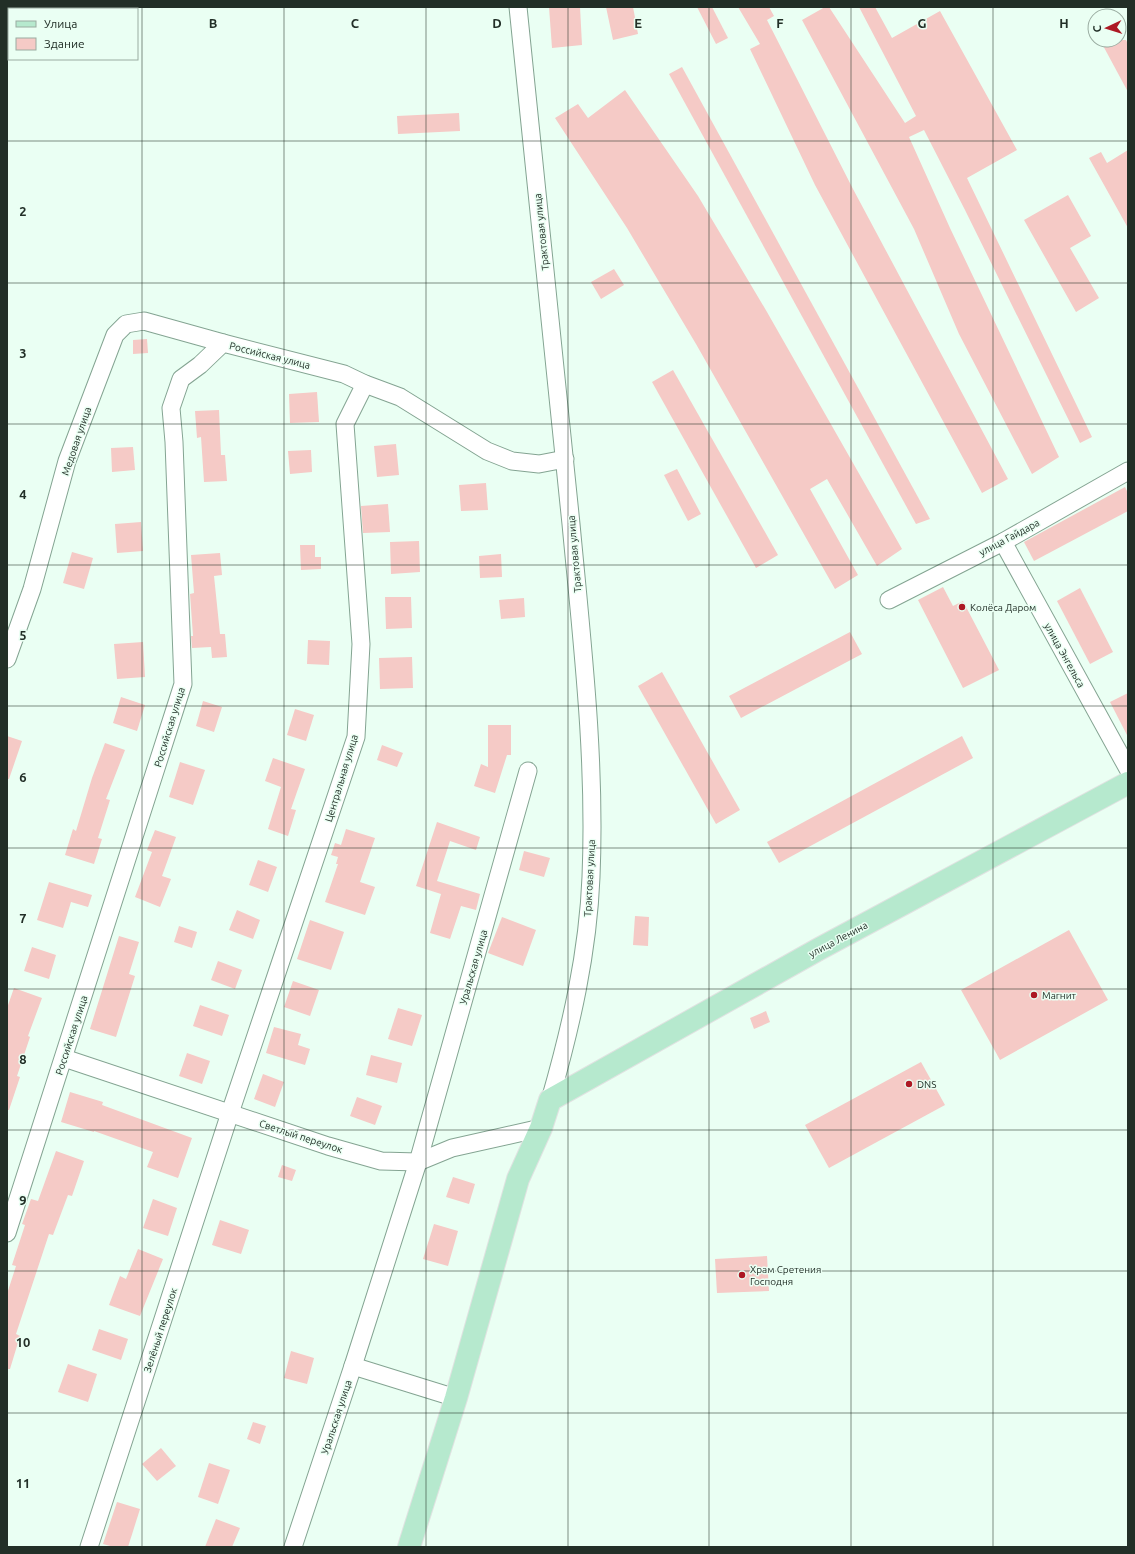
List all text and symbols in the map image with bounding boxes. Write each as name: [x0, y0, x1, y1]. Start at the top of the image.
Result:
legend: [8, 8, 138, 60]
north arrow: [1087, 8, 1127, 48]
text: B: [209, 16, 218, 30]
text: C: [351, 16, 360, 30]
text: D: [492, 16, 502, 30]
text: E: [634, 16, 642, 30]
text: F: [776, 16, 784, 30]
text: G: [918, 16, 927, 30]
text: H: [1059, 16, 1069, 30]
text: Улица: [44, 17, 77, 30]
text: С: [1091, 25, 1103, 33]
text: Здание: [44, 37, 85, 50]
street label: Трактовая улица: [532, 193, 551, 271]
text: 2: [19, 204, 27, 218]
street label: Российская улица: [228, 340, 311, 371]
text: 3: [19, 346, 27, 360]
street label: Медовая улица: [60, 406, 93, 477]
text: 4: [19, 487, 27, 501]
street label: Трактовая улица: [566, 515, 583, 593]
street label: улица Гайдара: [977, 517, 1041, 558]
marker: Колёса Даром: [957, 602, 967, 612]
place label: Колёса Даром: [970, 602, 1036, 613]
street label: улица Энгельса: [1042, 621, 1087, 689]
text: 5: [19, 628, 27, 642]
street label: Российская улица: [152, 686, 187, 768]
street label: Центральная улица: [323, 733, 360, 823]
text: 6: [19, 770, 27, 784]
street label: Трактовая улица: [582, 839, 597, 917]
text: 7: [19, 911, 27, 925]
street label: улица Ленина: [807, 919, 869, 960]
street label: Уральская улица: [458, 928, 489, 1006]
marker: Магнит: [1029, 990, 1039, 1000]
place label: Магнит: [1042, 990, 1077, 1001]
street label: Российская улица: [53, 994, 90, 1076]
text: 8: [19, 1052, 27, 1066]
marker: DNS: [904, 1079, 914, 1089]
place label: DNS: [917, 1079, 936, 1090]
street label: Светлый переулок: [258, 1118, 344, 1155]
text: 9: [19, 1193, 27, 1207]
place label: Храм Сретения Господня: [750, 1264, 821, 1287]
marker: Храм Сретения Господня: [737, 1270, 747, 1280]
street label: Зелёный переулок: [142, 1287, 179, 1374]
text: 10: [16, 1335, 30, 1349]
street label: Уральская улица: [319, 1379, 354, 1456]
text: 11: [16, 1476, 30, 1490]

